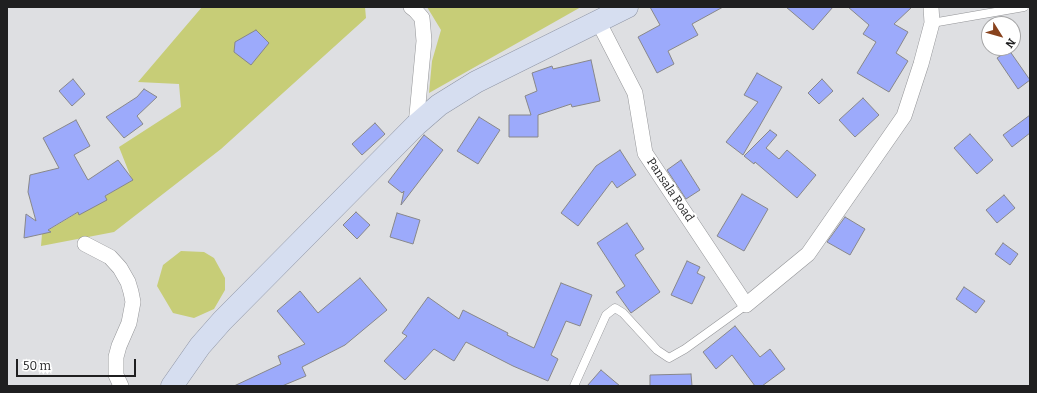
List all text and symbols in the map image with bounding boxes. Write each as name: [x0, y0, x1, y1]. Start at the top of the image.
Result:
north arrow: [981, 16, 1021, 56]
text: N: [1002, 36, 1018, 50]
street label: Pansala Road: [643, 155, 697, 225]
scale bar: [18, 351, 138, 377]
text: 50 m: [23, 359, 51, 373]

